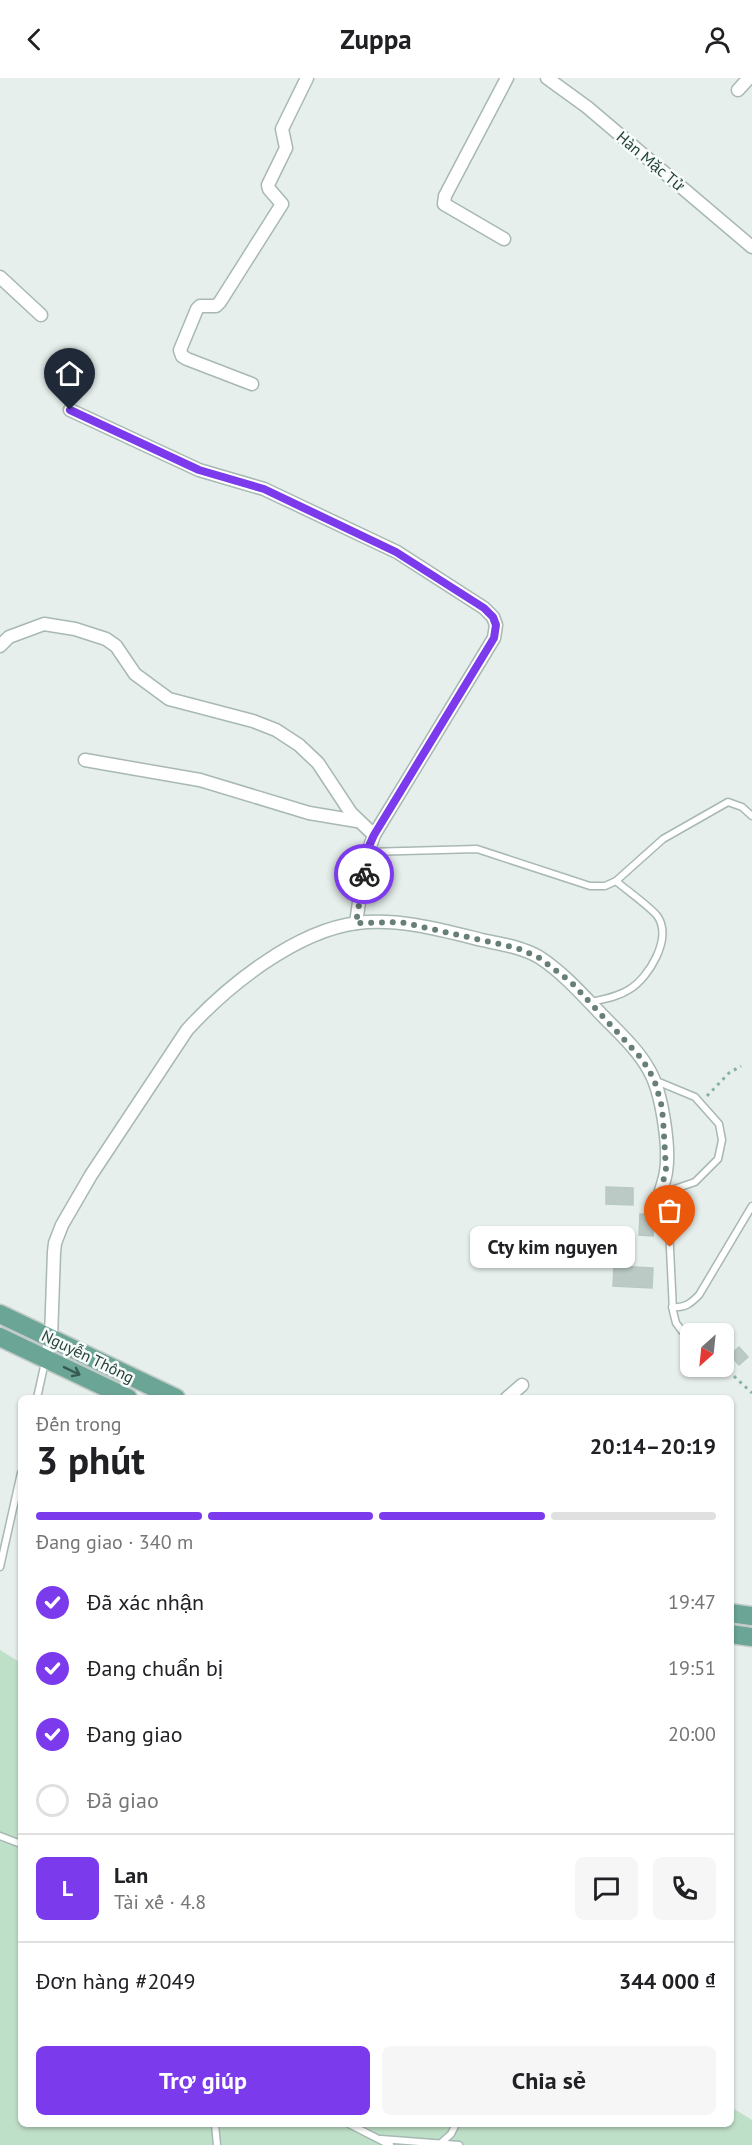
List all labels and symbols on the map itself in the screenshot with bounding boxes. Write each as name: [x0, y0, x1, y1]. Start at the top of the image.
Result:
street label: Hàn Mặc Tử: [613, 127, 690, 196]
pin: [44, 348, 95, 410]
courier: [334, 844, 394, 904]
pin: [644, 1185, 695, 1247]
callout: Cty kim nguyen: [469, 1226, 634, 1268]
north arrow: [680, 1323, 734, 1377]
street label: Nguyễn Thông: [38, 1325, 138, 1387]
one-way arrow: [62, 1366, 80, 1377]

